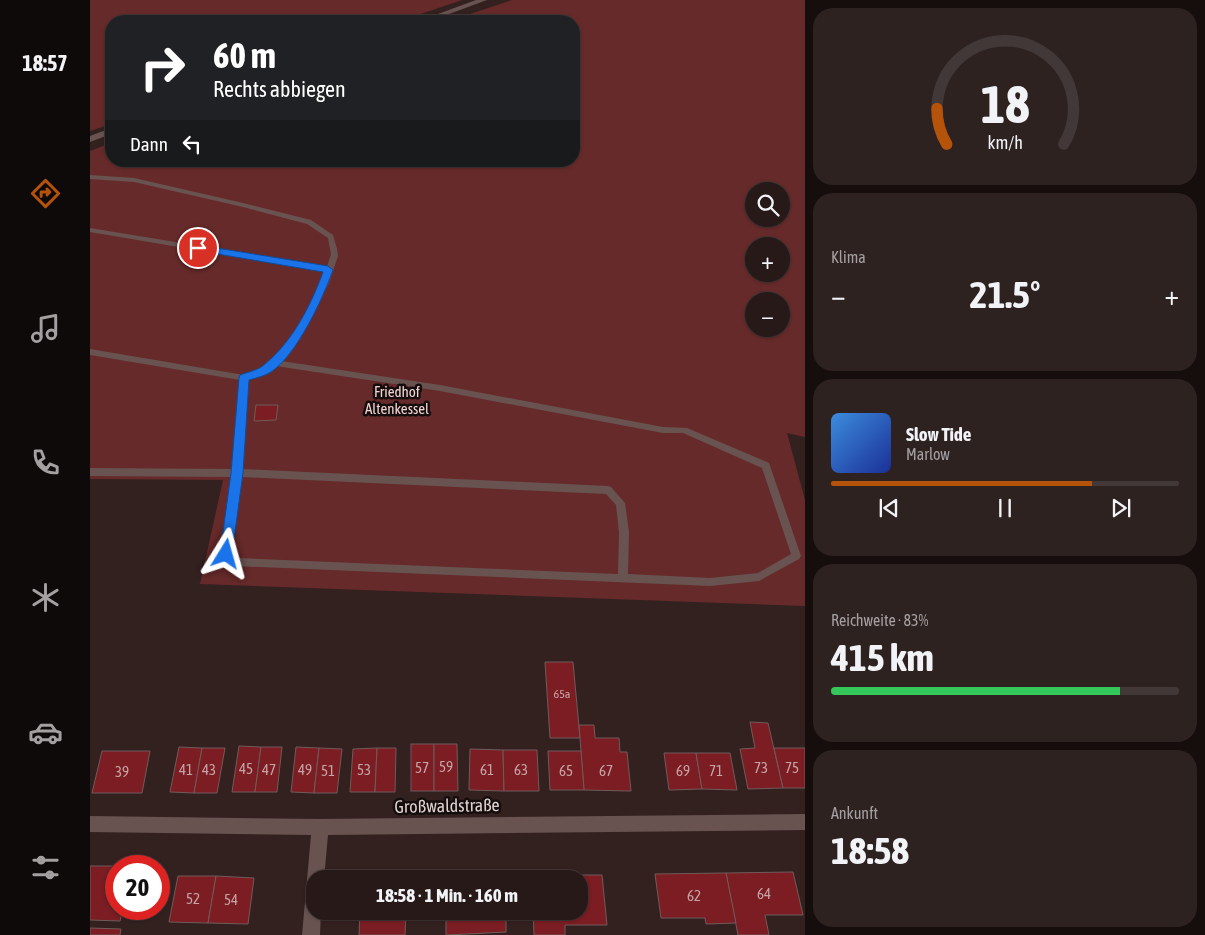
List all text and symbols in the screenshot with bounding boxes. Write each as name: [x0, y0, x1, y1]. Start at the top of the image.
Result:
icon: right: [130, 35, 195, 100]
text: 60 m: [213, 35, 276, 75]
text: 18:57: [22, 50, 68, 76]
text: 18: [981, 74, 1029, 134]
text: Rechts abbiegen: [213, 76, 346, 102]
icon: left: [178, 130, 206, 158]
text: km/h: [987, 132, 1023, 153]
text: Dann: [130, 133, 168, 155]
icon: directions: [28, 176, 63, 211]
map controls: [745, 182, 790, 337]
button: search: [745, 182, 790, 227]
pin: [177, 227, 219, 269]
icon: arrive: [184, 234, 212, 262]
button: +: [745, 237, 790, 282]
text: Klima: [831, 248, 866, 266]
text: 21.5°: [970, 273, 1040, 316]
text: −: [831, 279, 846, 311]
text: +: [1164, 279, 1179, 311]
button: −: [745, 292, 790, 337]
icon: music: [28, 311, 63, 346]
park label: Friedhof Altenkessel: [365, 383, 429, 417]
text: Slow Tide: [906, 423, 971, 445]
icon: phone: [28, 445, 63, 480]
text: Marlow: [906, 445, 950, 463]
icon: previous: [875, 494, 903, 522]
icon: pause: [991, 494, 1019, 522]
icon: next: [1107, 494, 1135, 522]
position arrow: [199, 527, 251, 579]
icon: climate: [28, 580, 63, 615]
text: Reichweite · 83%: [831, 611, 928, 629]
text: 415 km: [831, 636, 934, 679]
house number: 65a: [554, 687, 570, 701]
icon: car: [28, 715, 63, 750]
house number: 59: [439, 758, 453, 775]
house number: 57: [415, 759, 429, 776]
house number: 73: [754, 759, 768, 776]
house number: 75: [785, 759, 799, 776]
house number: 45: [239, 760, 253, 777]
house number: 41: [179, 761, 193, 778]
house number: 43: [202, 761, 216, 778]
house number: 47: [262, 761, 276, 778]
house number: 49: [298, 761, 312, 778]
house number: 53: [357, 761, 371, 778]
house number: 61: [480, 761, 494, 778]
house number: 63: [514, 761, 528, 778]
house number: 51: [321, 762, 335, 779]
house number: 65: [559, 762, 573, 779]
house number: 67: [599, 762, 613, 779]
house number: 69: [676, 762, 690, 779]
house number: 71: [709, 762, 723, 779]
house number: 39: [115, 763, 129, 780]
street label: Großwaldstraße: [394, 794, 500, 817]
text: Ankunft: [831, 804, 878, 822]
text: 18:58: [831, 829, 909, 872]
icon: filters: [28, 850, 63, 885]
speed limit sign: 20: [105, 855, 170, 920]
text: 18:58 · 1 Min. · 160 m: [376, 884, 518, 906]
house number: 64: [757, 885, 771, 902]
house number: 62: [687, 887, 701, 904]
house number: 52: [186, 890, 200, 907]
house number: 54: [224, 891, 238, 908]

